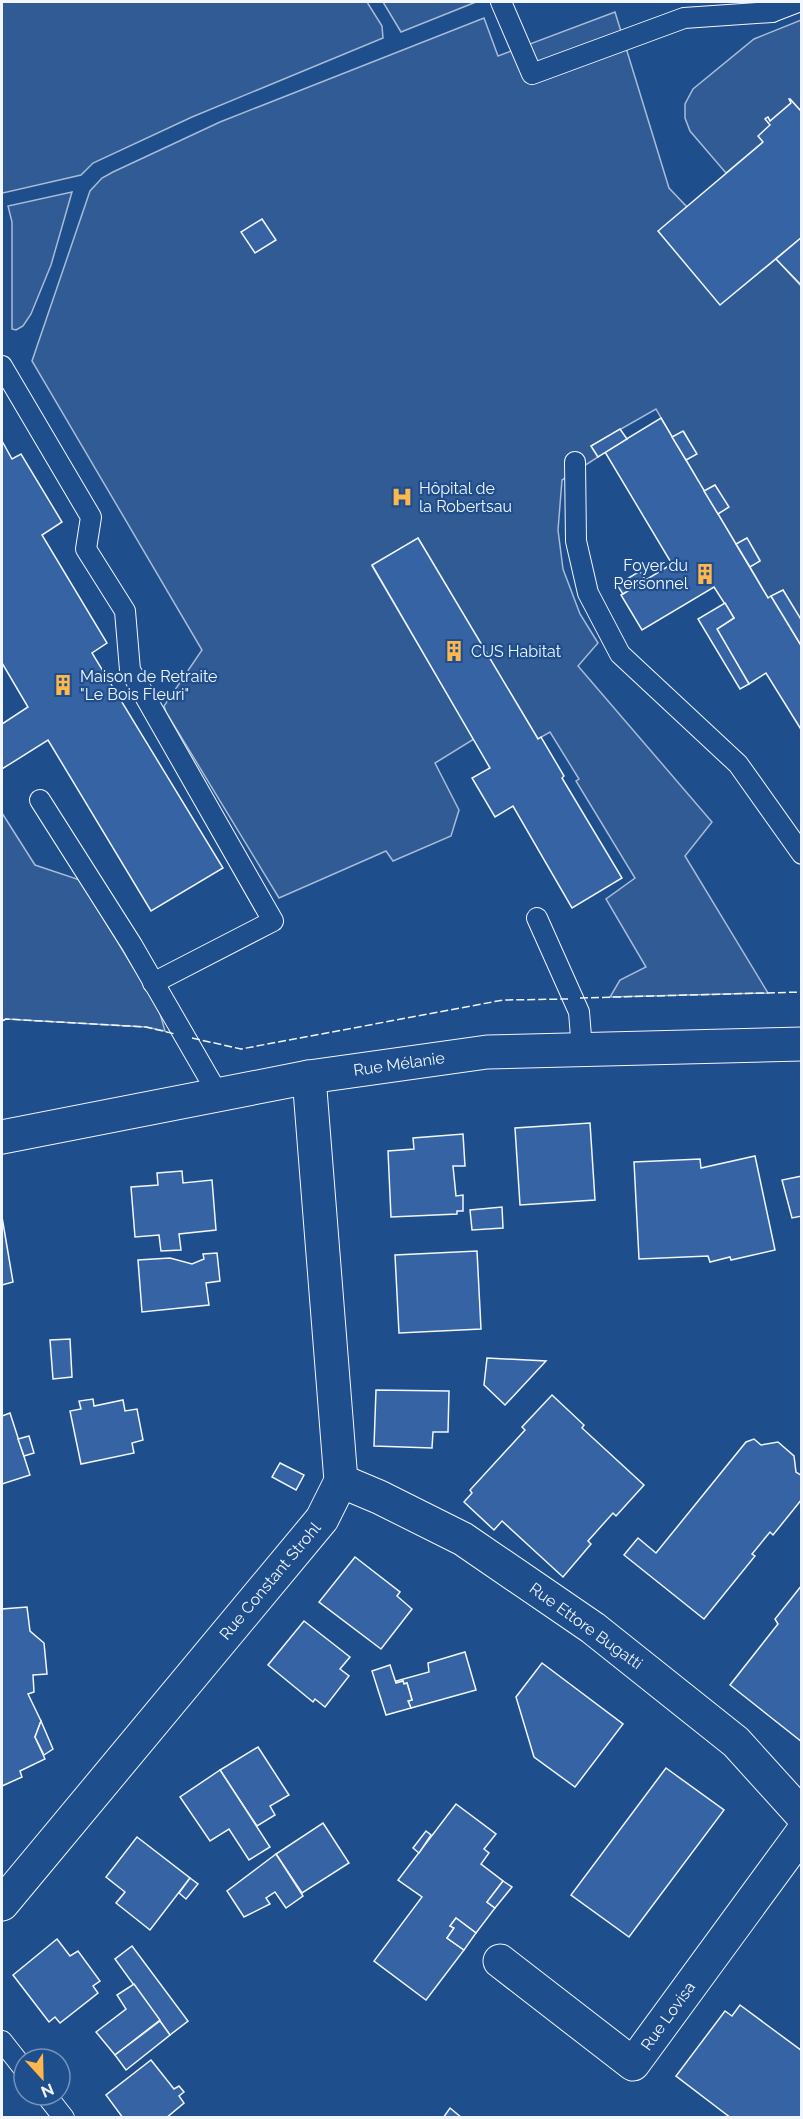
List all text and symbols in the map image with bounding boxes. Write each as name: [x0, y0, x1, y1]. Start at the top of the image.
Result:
place label: Hôpital de la Robertsau: [419, 479, 512, 516]
hospital icon: Hôpital de la Robertsau: [390, 485, 414, 509]
place label: Foyer du Personnel: [614, 556, 689, 593]
building icon: Foyer du Personnel: [693, 562, 717, 586]
building icon: CUS Habitat: [442, 639, 466, 663]
place label: CUS Habitat: [471, 642, 562, 661]
place label: Maison de Retraite "Le Bois Fleuri": [80, 667, 218, 704]
building icon: Maison de Retraite "Le Bois Fleuri": [51, 673, 75, 697]
street label: Rue Mélanie: [352, 1048, 446, 1080]
street label: Rue Constant Strohl: [215, 1518, 325, 1643]
street label: Rue Ettore Bugatti: [526, 1579, 646, 1673]
street label: Rue Lovisa: [637, 1978, 699, 2054]
north arrow: [12, 2047, 72, 2107]
text: N: [38, 2079, 57, 2102]

